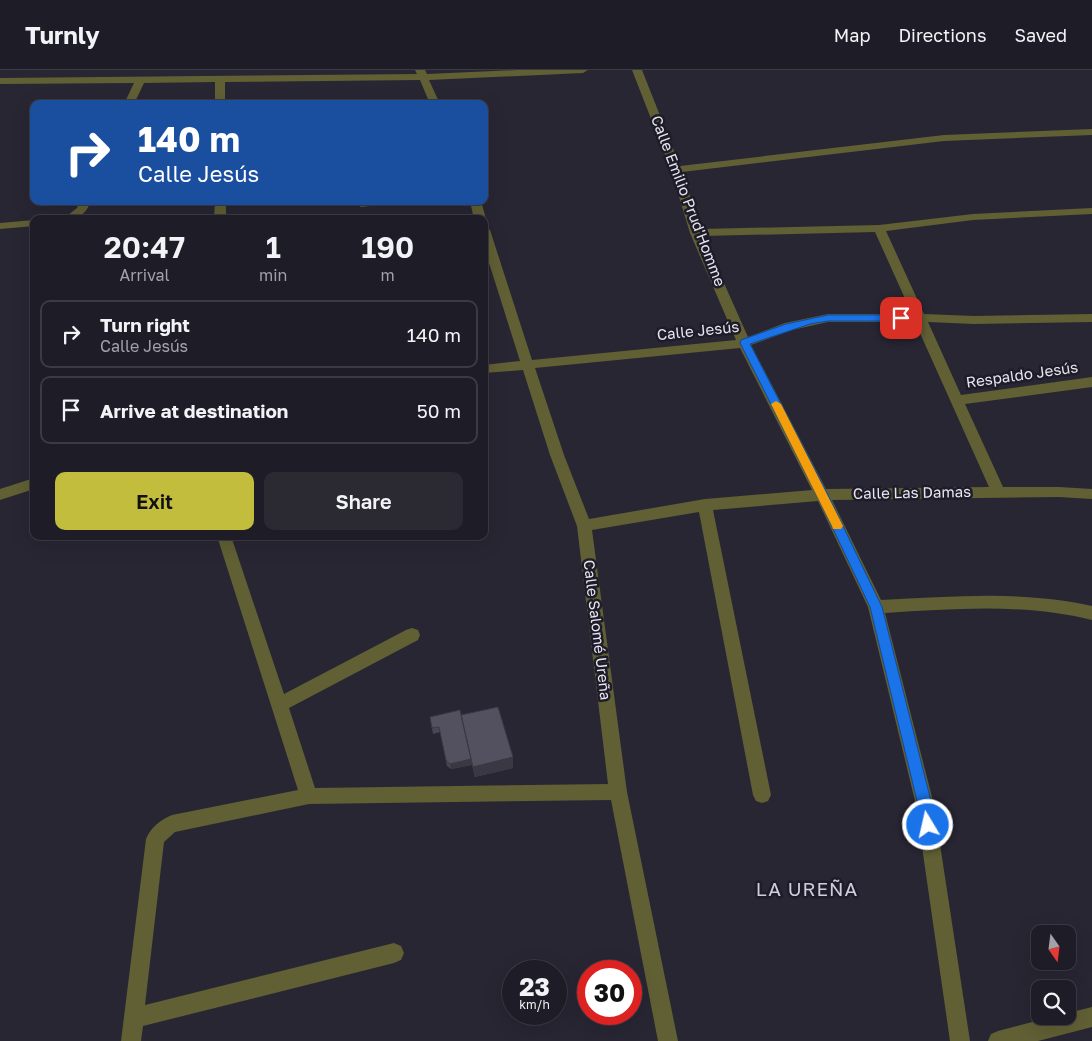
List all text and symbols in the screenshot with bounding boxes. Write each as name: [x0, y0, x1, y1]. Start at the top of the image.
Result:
text: Turnly: [25, 20, 100, 49]
text: Map: [834, 24, 870, 46]
text: Directions: [898, 24, 986, 46]
text: Saved: [1014, 24, 1067, 46]
street label: Calle Emilio Prud'Homme: [648, 113, 730, 289]
text: 140 m: [138, 118, 240, 160]
icon: right: [55, 120, 120, 185]
text: Calle Jesús: [138, 160, 259, 187]
text: 20:47: [104, 229, 185, 265]
text: 1: [266, 229, 281, 265]
text: 190: [361, 229, 414, 265]
text: Arrival: [119, 265, 170, 285]
text: min: [259, 265, 287, 285]
text: m: [381, 265, 395, 285]
pin: [880, 297, 922, 339]
icon: arrive: [887, 304, 915, 332]
text: Turn right: [100, 313, 190, 336]
street label: Calle Jesús: [656, 317, 740, 343]
icon: right: [57, 320, 85, 348]
text: 140 m: [407, 323, 461, 346]
text: Calle Jesús: [100, 336, 188, 356]
street label: Respaldo Jesús: [965, 357, 1079, 391]
icon: arrive: [57, 396, 85, 424]
text: Arrive at destination: [100, 399, 288, 422]
text: 50 m: [417, 399, 461, 422]
button: Exit: [55, 472, 254, 530]
button: Share: [264, 472, 463, 530]
street label: Calle Las Damas: [853, 482, 971, 502]
street label: Calle Salomé Ureña: [580, 559, 616, 701]
position arrow: [901, 798, 953, 850]
district label: LA UREÑA: [756, 877, 858, 900]
north arrow: [1031, 925, 1076, 970]
map controls: [1031, 925, 1076, 1025]
speed limit sign: 30: [577, 960, 642, 1025]
text: 23: [519, 971, 550, 1002]
button: search: [1031, 980, 1076, 1025]
text: km/h: [519, 997, 550, 1012]

